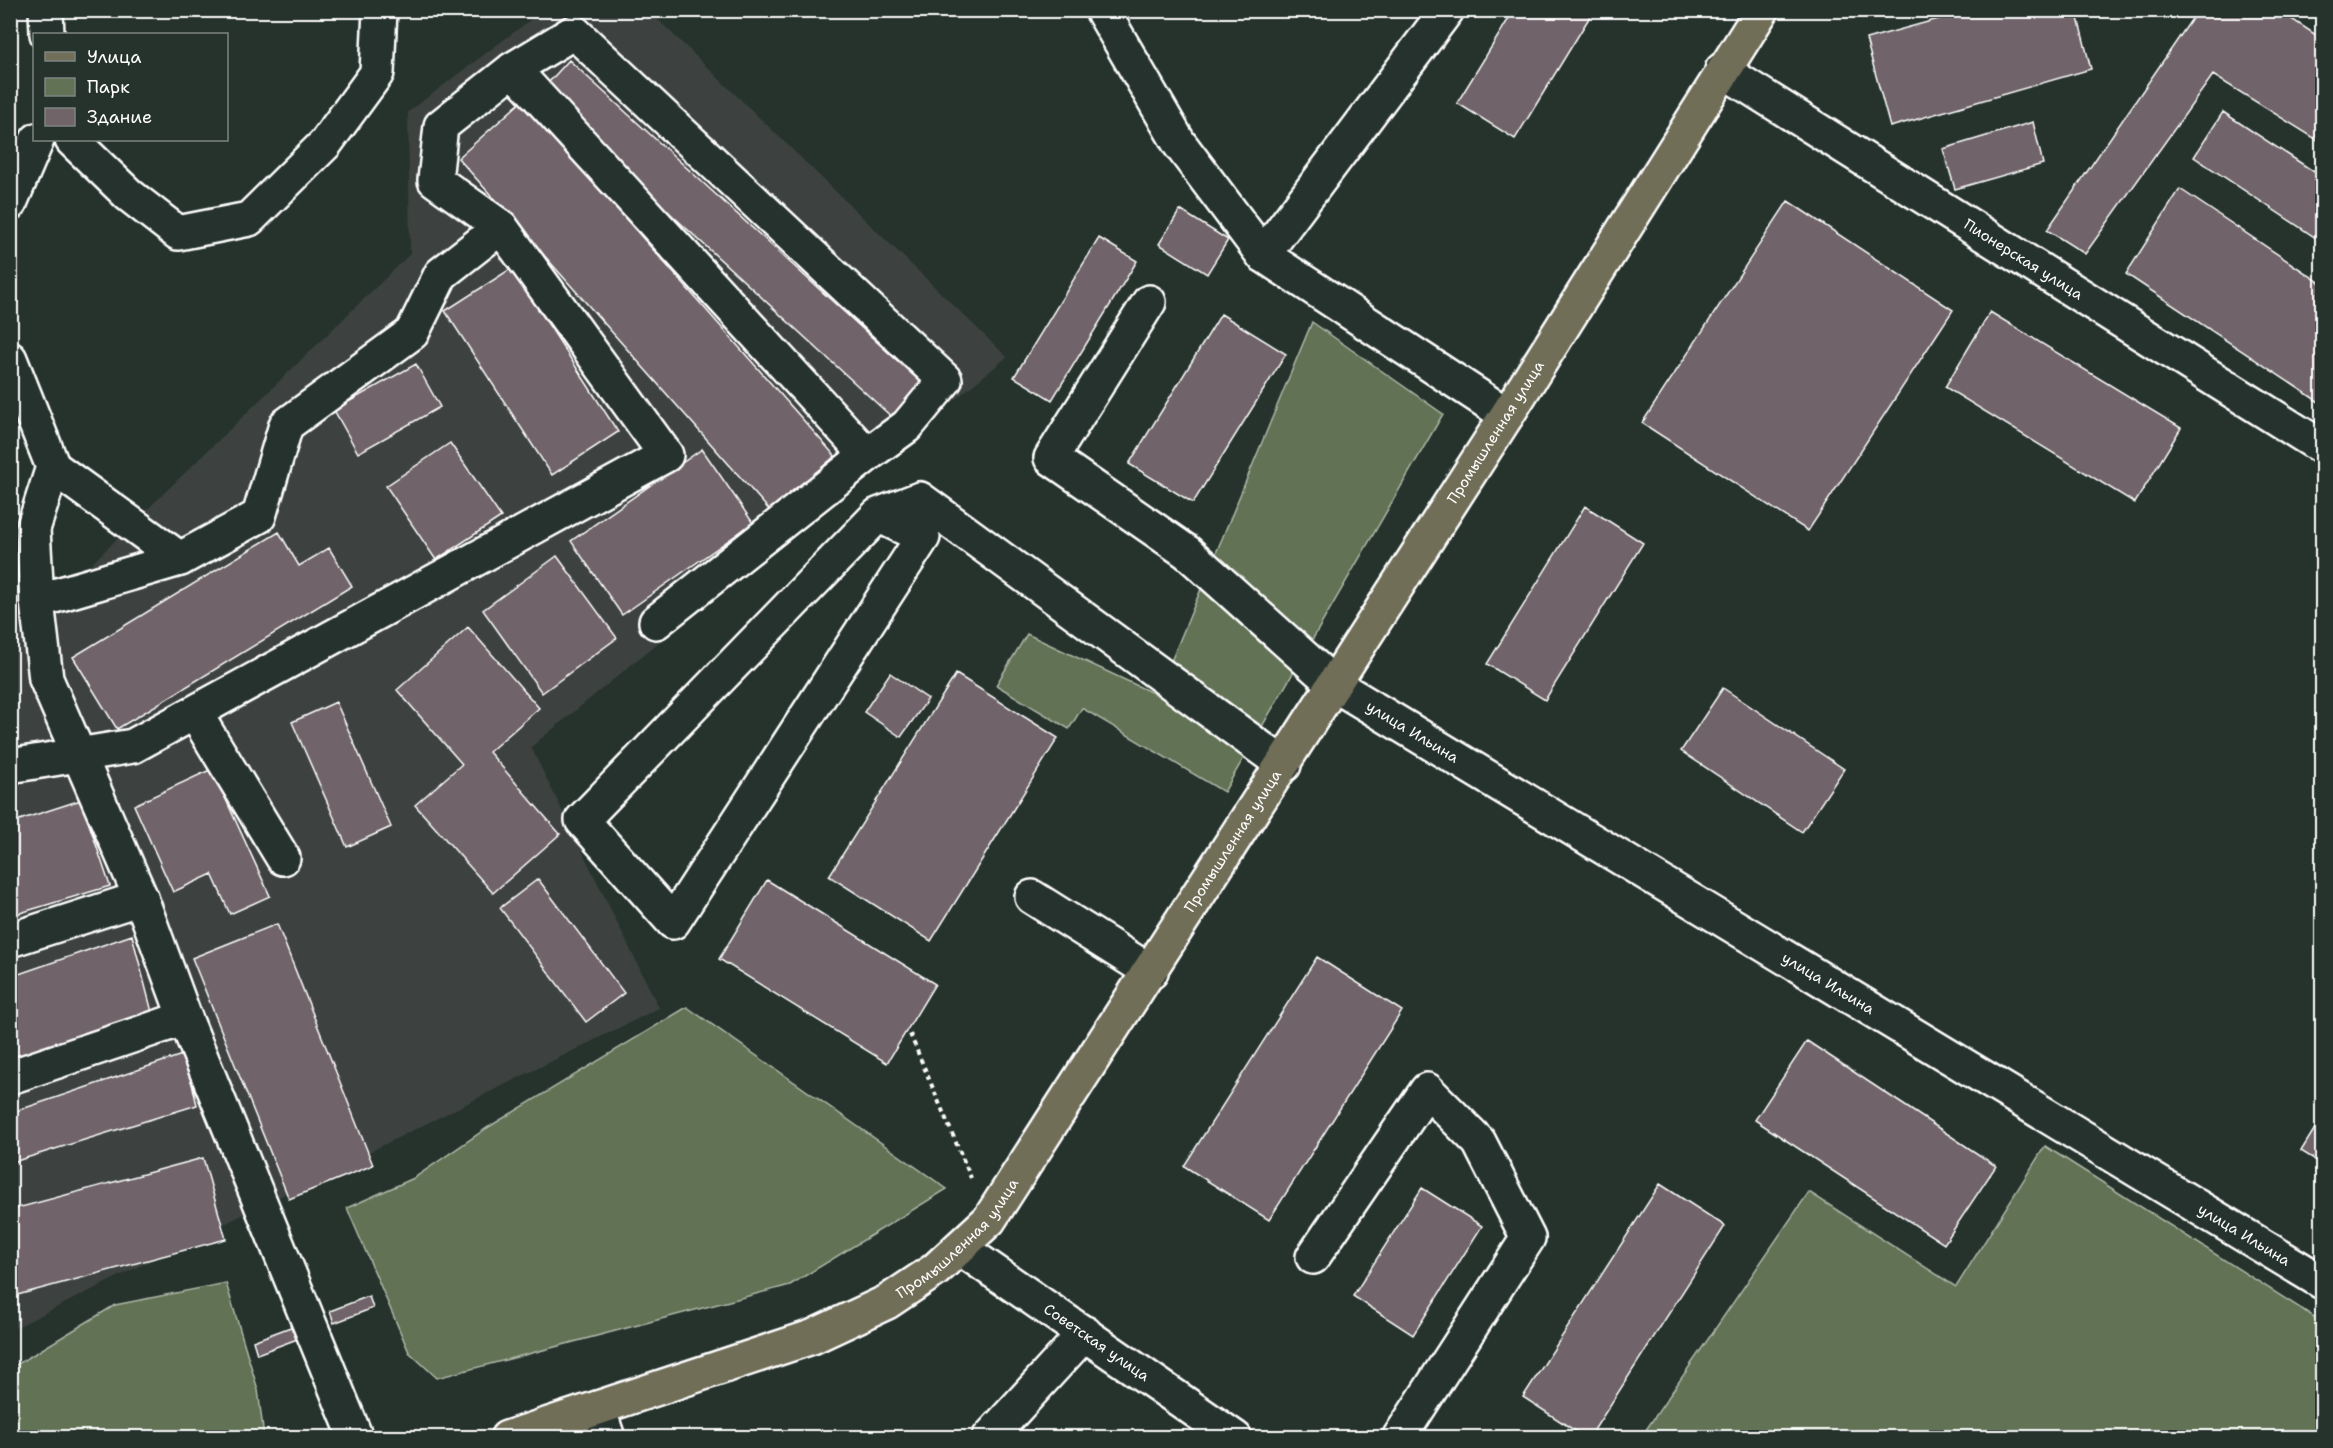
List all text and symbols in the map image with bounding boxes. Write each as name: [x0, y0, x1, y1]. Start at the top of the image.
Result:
legend: [33, 33, 228, 141]
text: Улица: [87, 45, 141, 69]
text: Парк: [87, 75, 130, 99]
text: Здание: [87, 105, 152, 129]
street label: Пионерская улица: [1960, 214, 2087, 305]
street label: Промышленная улица: [1443, 356, 1549, 507]
street label: улица Ильина: [1362, 696, 1463, 768]
street label: Промышленная улица: [1180, 765, 1286, 916]
street label: улица Ильина: [1778, 948, 1879, 1019]
street label: Промышленная улица: [892, 1174, 1023, 1303]
street label: улица Ильина: [2194, 1199, 2295, 1271]
street label: Советская улица: [1040, 1299, 1154, 1386]

